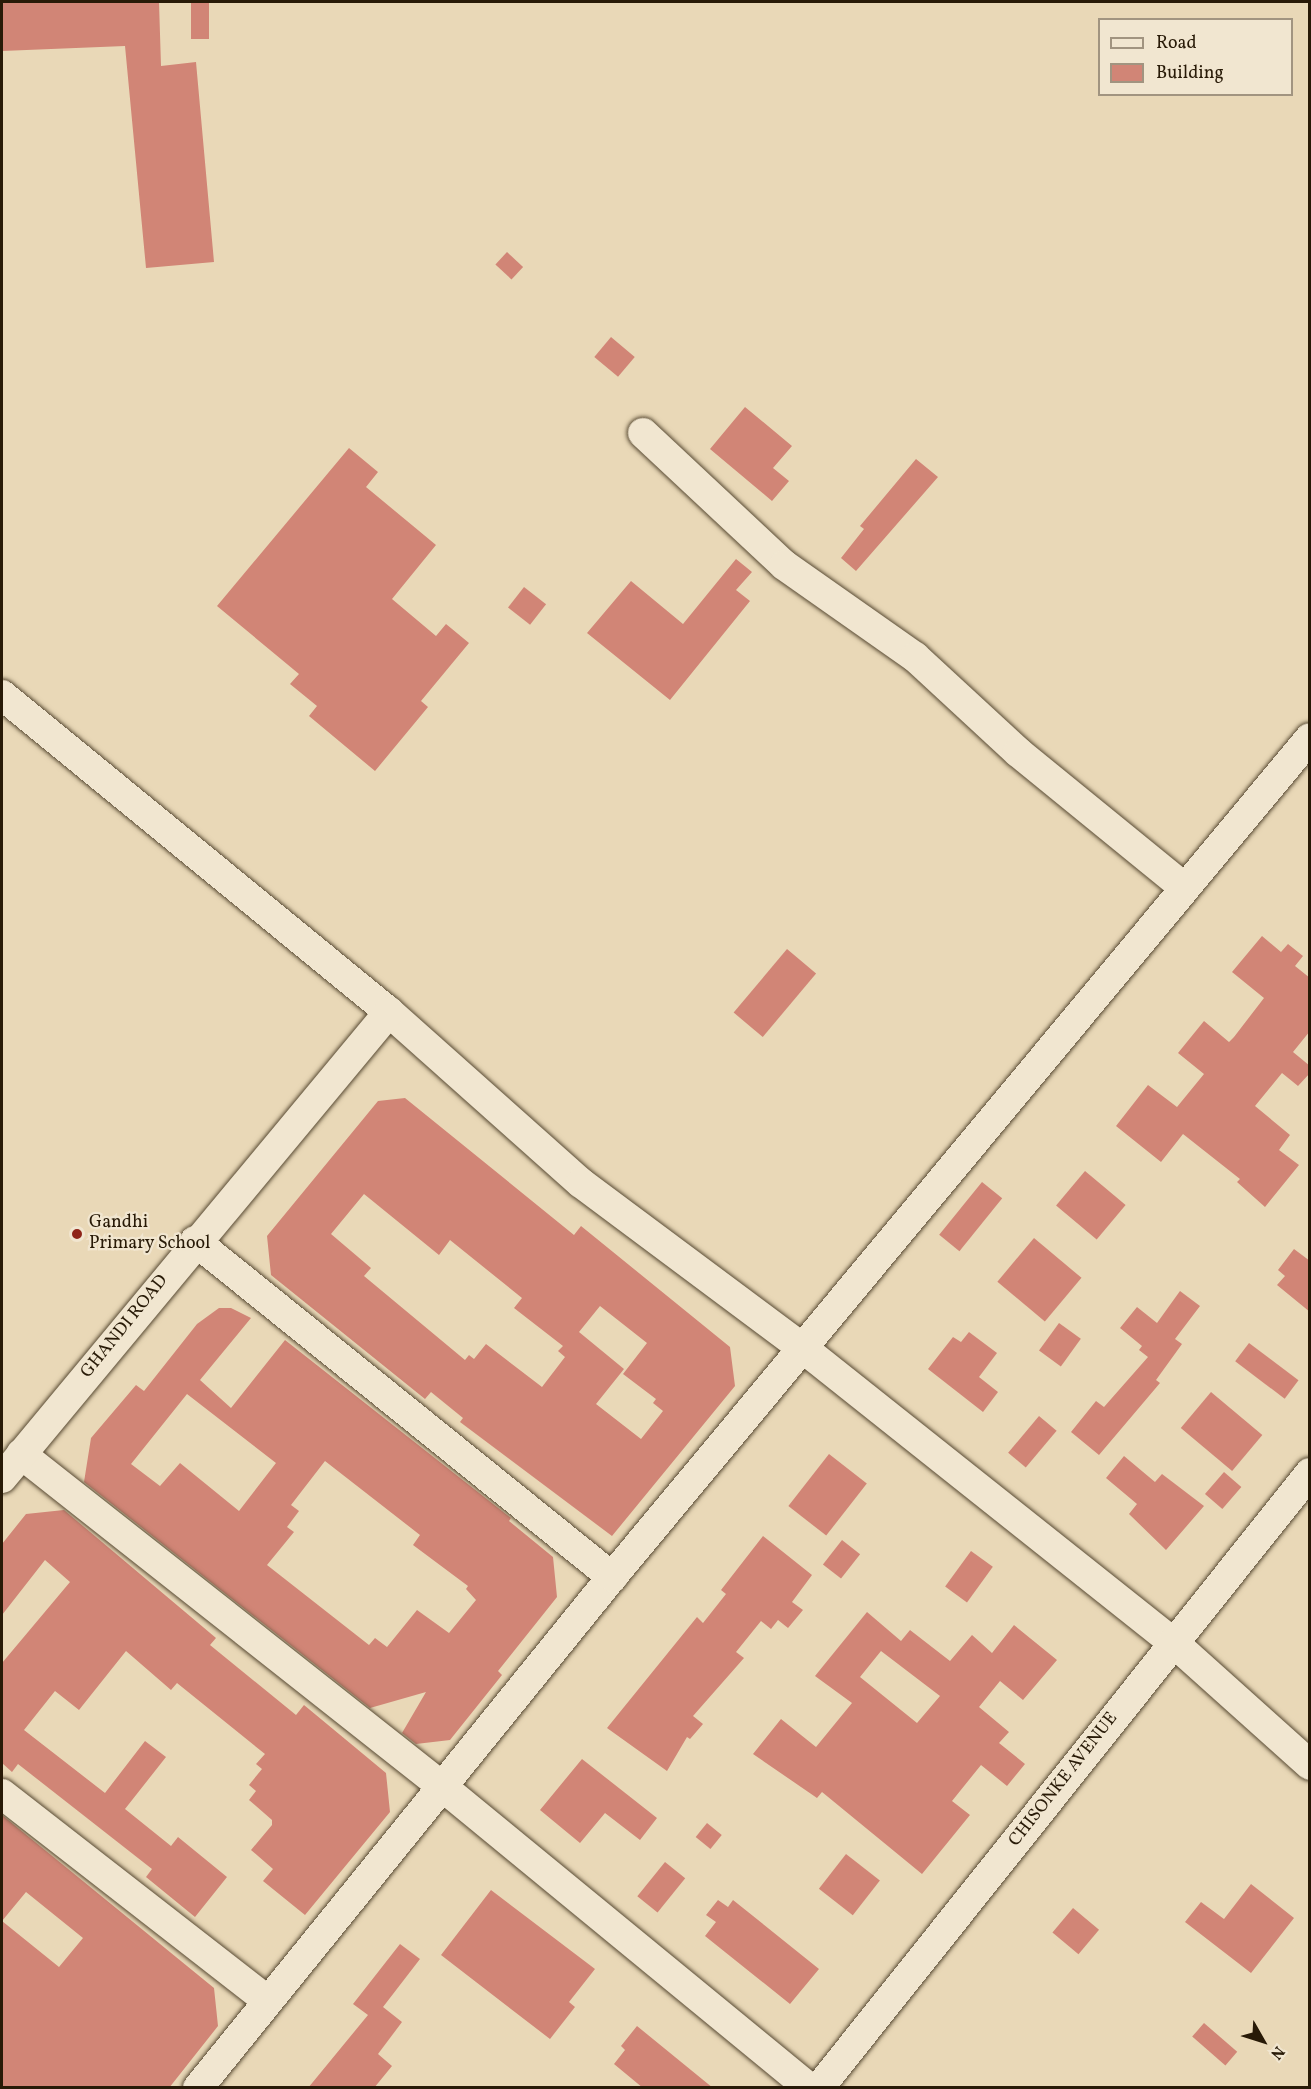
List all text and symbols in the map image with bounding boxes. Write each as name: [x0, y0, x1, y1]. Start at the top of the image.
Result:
legend: [1098, 18, 1293, 96]
text: Road: [1156, 31, 1197, 56]
text: Building: [1156, 61, 1224, 86]
place label: Gandhi Primary School: [89, 1213, 211, 1256]
marker: Gandhi Primary School: [70, 1227, 84, 1241]
street label: GHANDI ROAD: [77, 1271, 173, 1383]
street label: CHISONKE AVENUE: [1005, 1709, 1123, 1851]
north arrow: [1233, 2011, 1293, 2071]
text: N: [1265, 2041, 1289, 2064]

